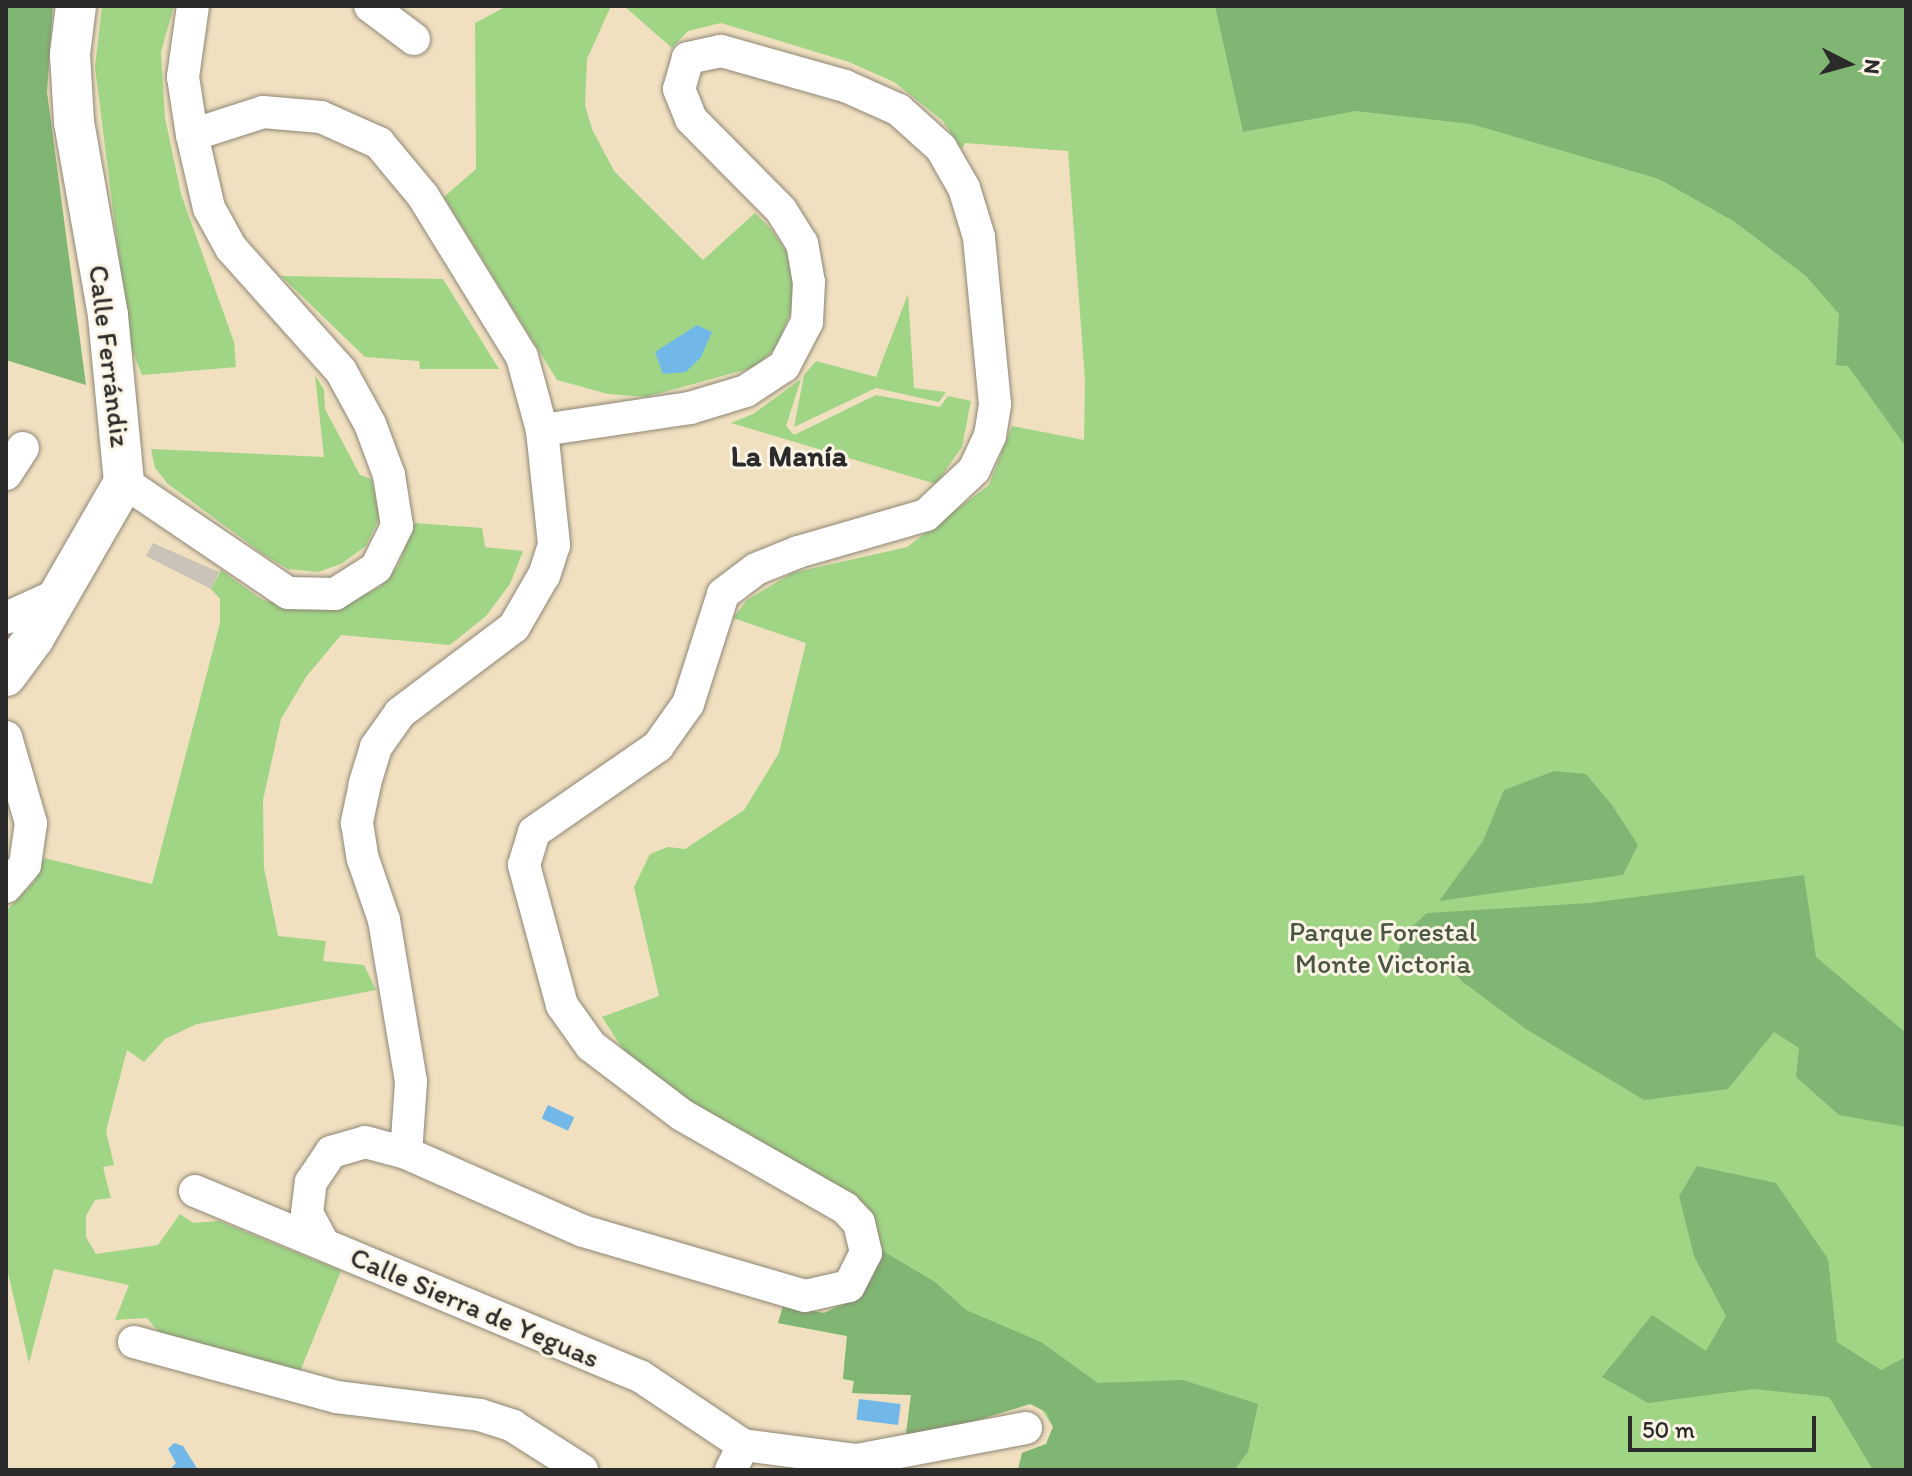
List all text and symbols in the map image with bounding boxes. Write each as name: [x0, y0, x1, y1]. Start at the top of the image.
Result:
north arrow: [1808, 24, 1888, 104]
text: N: [1858, 58, 1887, 75]
street label: Calle Ferrándiz: [82, 263, 138, 449]
district label: La Manía: [731, 438, 847, 474]
park label: Parque Forestal Monte Victoria: [1289, 914, 1477, 980]
street label: Calle Sierra de Yeguas: [345, 1239, 605, 1375]
scale bar: [1632, 1400, 1820, 1450]
text: 50 m: [1642, 1415, 1695, 1444]

